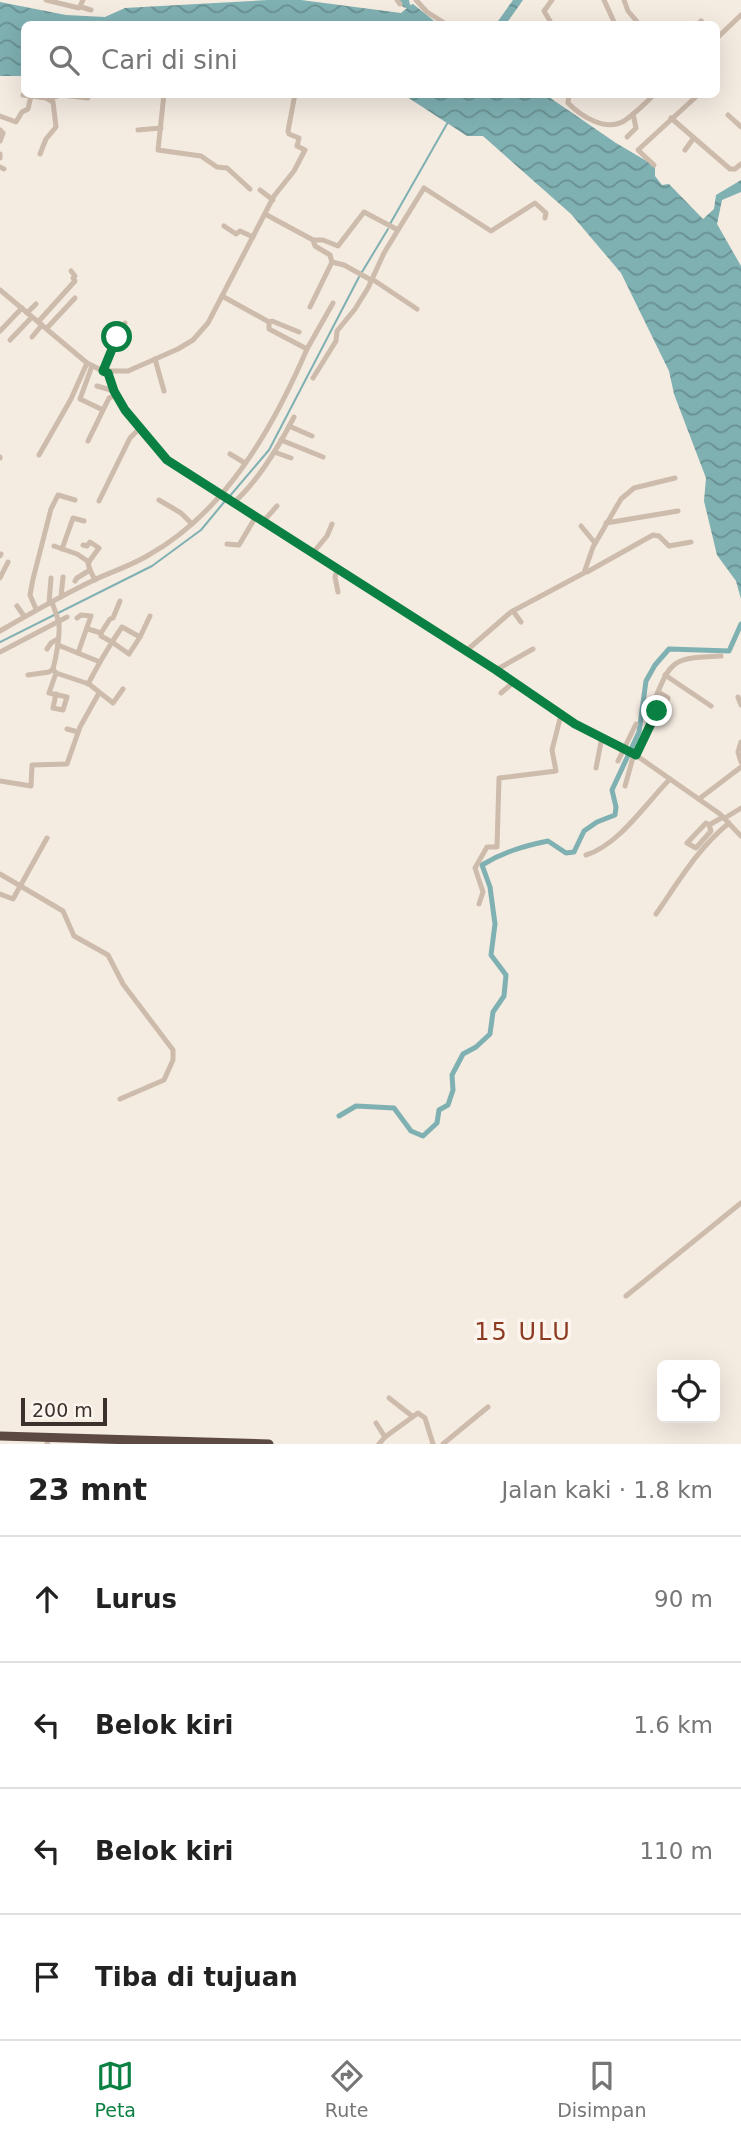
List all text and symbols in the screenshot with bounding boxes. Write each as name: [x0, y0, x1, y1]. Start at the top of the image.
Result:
search box: [21, 21, 720, 98]
icon: search: [45, 41, 83, 79]
text: Cari di sini: [101, 45, 238, 75]
route start: [101, 321, 132, 352]
route end: [641, 695, 672, 726]
district label: 15 ULU: [474, 1318, 572, 1346]
map controls: [657, 1360, 720, 1423]
button: locate: [657, 1360, 720, 1423]
scale bar: [21, 1395, 107, 1427]
text: 200 m: [32, 1399, 93, 1421]
text: 23 mnt: [28, 1472, 147, 1507]
text: Jalan kaki · 1.8 km: [501, 1477, 713, 1503]
icon: ahead: [28, 1580, 66, 1618]
text: Lurus: [95, 1584, 177, 1614]
text: 90 m: [654, 1586, 713, 1612]
icon: left: [28, 1706, 66, 1744]
text: Belok kiri: [95, 1710, 234, 1740]
text: 1.6 km: [633, 1712, 713, 1738]
icon: left: [28, 1832, 66, 1870]
text: Belok kiri: [95, 1836, 234, 1866]
text: 110 m: [639, 1838, 713, 1864]
icon: arrive: [28, 1958, 66, 1996]
text: Tiba di tujuan: [95, 1962, 298, 1992]
tab: Peta: [94, 2057, 136, 2121]
tab: Rute: [325, 2057, 368, 2121]
tab: Disimpan: [557, 2057, 647, 2121]

